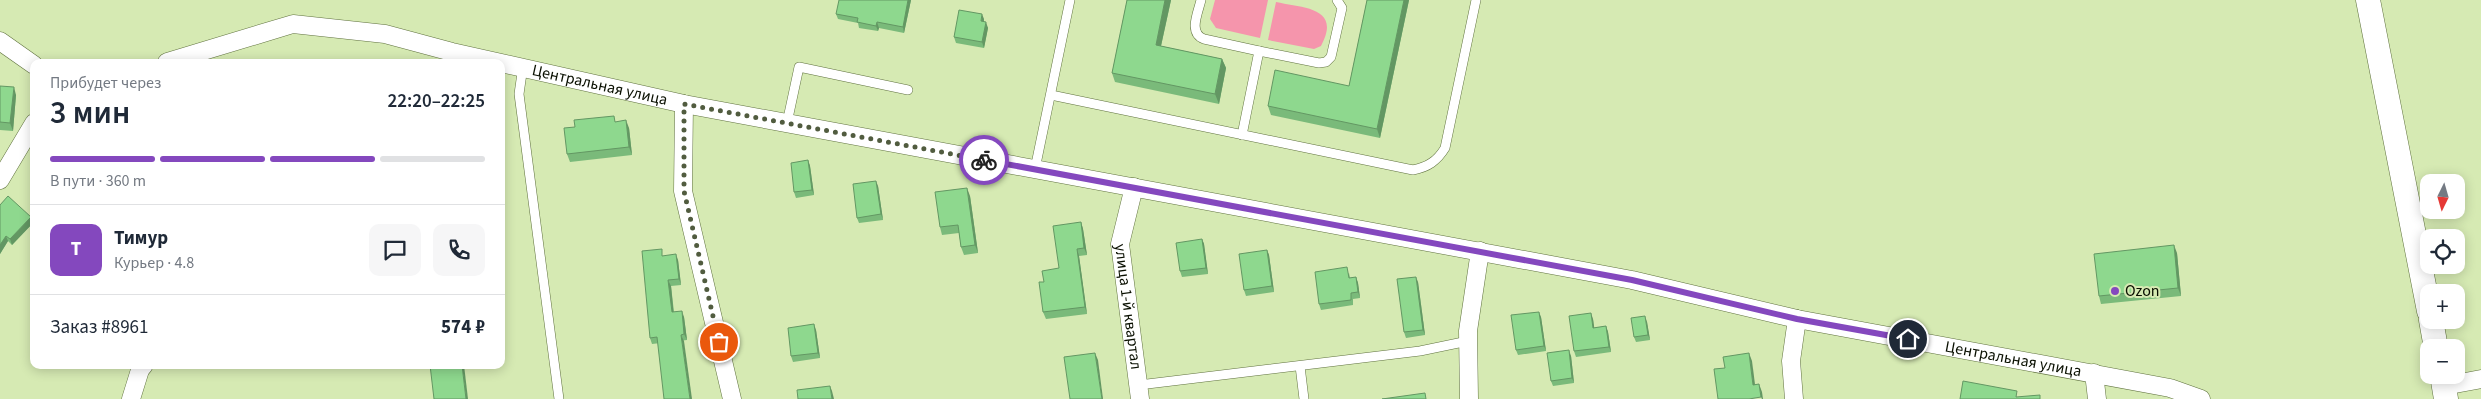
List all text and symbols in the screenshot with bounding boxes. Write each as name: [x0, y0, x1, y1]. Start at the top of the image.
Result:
street label: Центральная улица: [530, 59, 670, 111]
text: Прибудет через: [50, 72, 161, 94]
text: 22:20–22:25: [387, 88, 485, 115]
text: 3 мин: [50, 90, 130, 136]
courier: [959, 135, 1009, 185]
icon: bike: [970, 146, 998, 174]
text: В пути · 360 m: [50, 170, 146, 192]
north arrow: [2420, 174, 2465, 219]
map controls: [2420, 174, 2465, 384]
button: chat: [369, 224, 421, 276]
button: phone: [433, 224, 485, 276]
text: Тимур: [114, 225, 168, 252]
button: locate: [2420, 229, 2465, 274]
text: Т: [71, 236, 81, 263]
street label: улица 1-й квартал: [1109, 243, 1147, 371]
text: Курьер · 4.8: [114, 252, 194, 274]
place label: Ozon: [2125, 280, 2160, 302]
button: +: [2420, 284, 2465, 329]
marker: Ozon: [2109, 285, 2121, 297]
text: Заказ #8961: [50, 314, 149, 341]
text: 574 ₽: [441, 314, 485, 341]
pin: [1887, 318, 1929, 360]
pin: [698, 321, 740, 363]
icon: home: [1894, 325, 1922, 353]
icon: bag: [705, 328, 733, 356]
street label: Центральная улица: [1943, 336, 2083, 382]
button: −: [2420, 339, 2465, 384]

